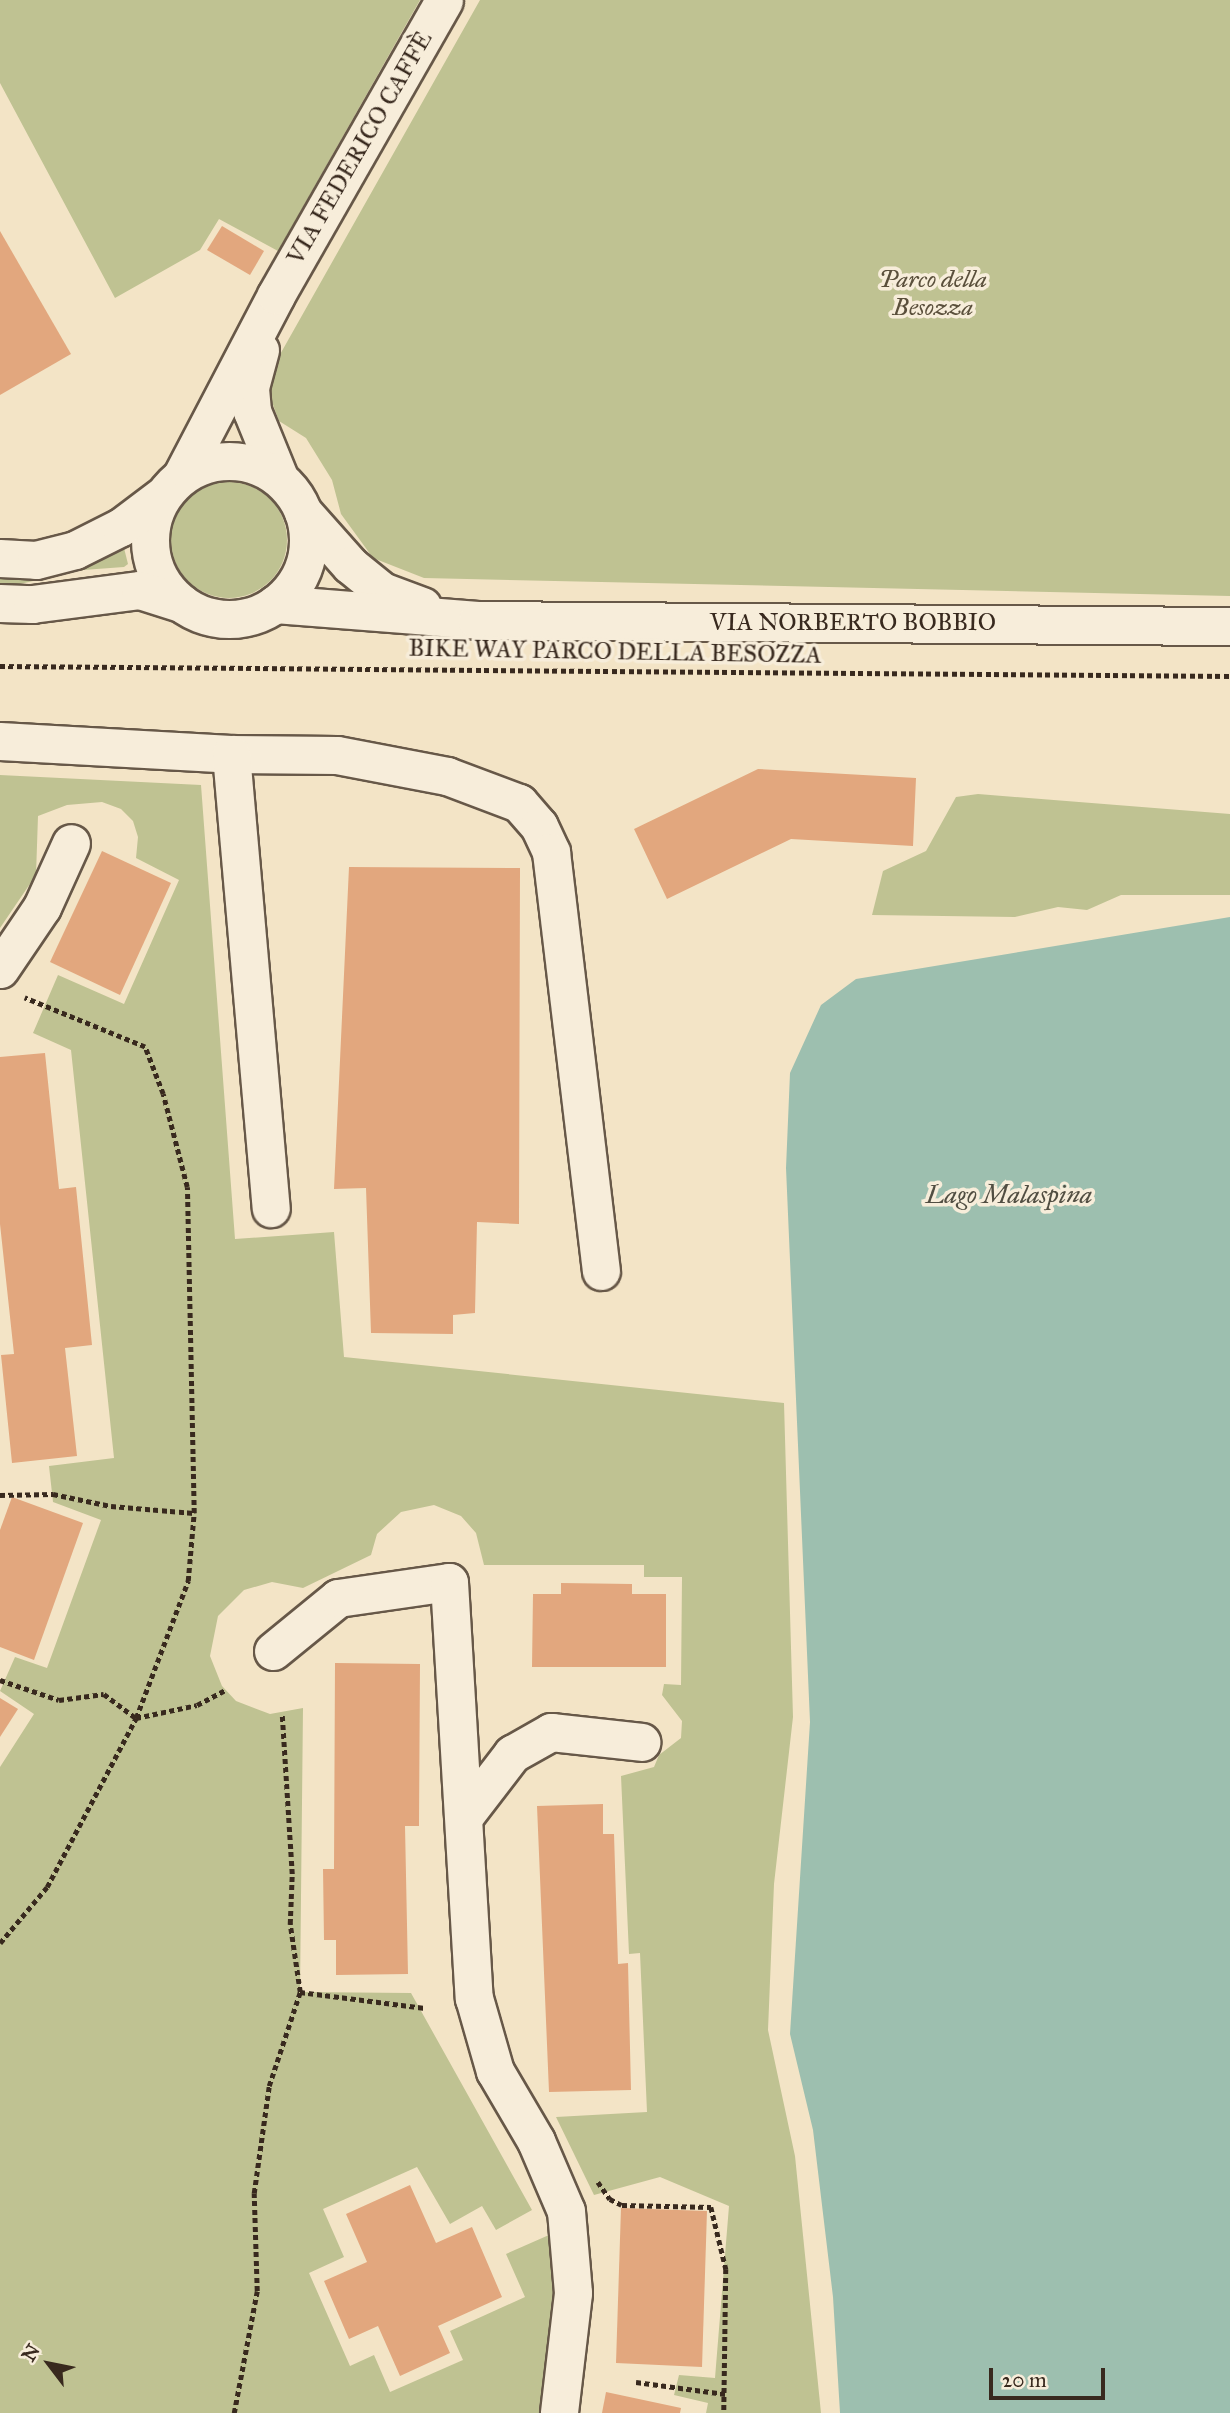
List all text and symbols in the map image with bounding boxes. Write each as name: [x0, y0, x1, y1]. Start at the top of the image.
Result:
street label: VIA FEDERICO CAFFÈ: [281, 26, 439, 270]
park label: Parco della Besozza: [879, 266, 987, 322]
street label: VIA NORBERTO BOBBIO: [710, 609, 996, 637]
street label: BIKE WAY PARCO DELLA BESOZZA: [408, 634, 822, 670]
water label: Lago Malaspina: [926, 1179, 1092, 1211]
north arrow: [14, 2329, 84, 2399]
text: N: [17, 2340, 45, 2366]
scale bar: [992, 2354, 1108, 2398]
text: 20 m: [1002, 2367, 1047, 2393]

